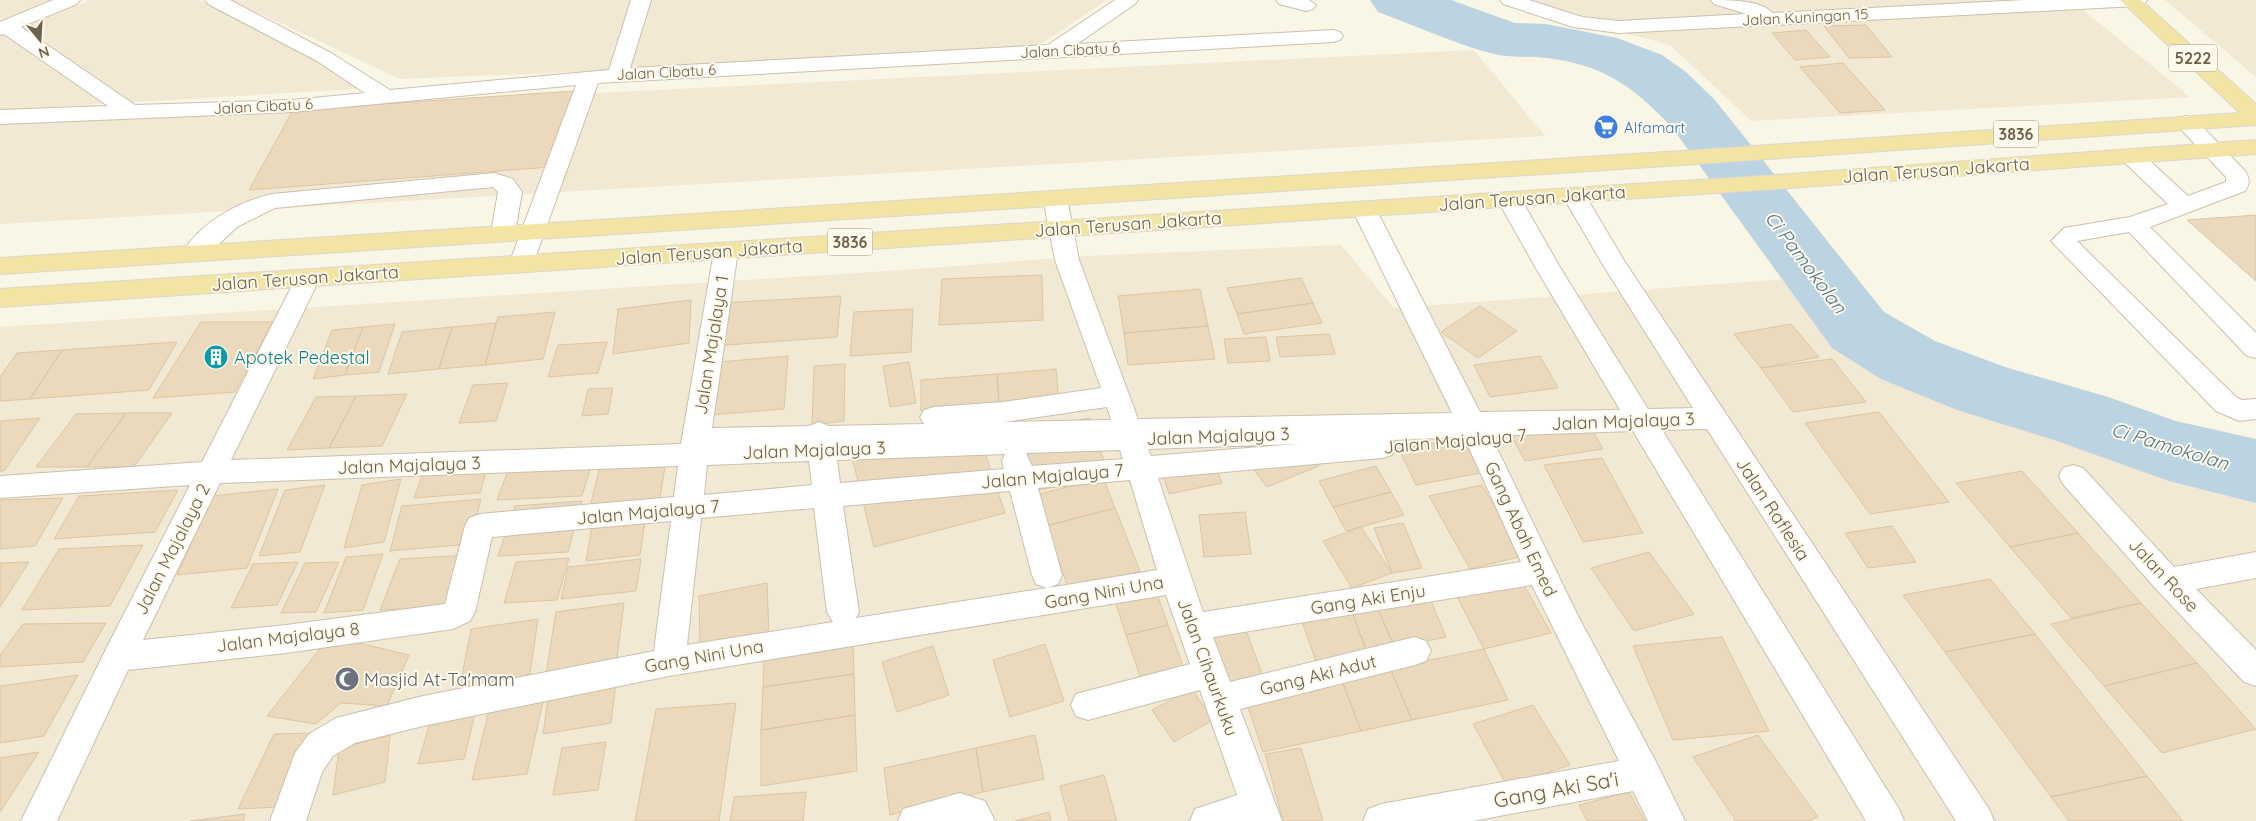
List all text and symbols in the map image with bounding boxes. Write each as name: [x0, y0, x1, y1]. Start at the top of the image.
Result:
street label: Jalan Kuningan 15: [1741, 4, 1869, 30]
north arrow: [15, 15, 65, 65]
street label: Jalan Cibatu 6: [1020, 38, 1120, 62]
text: N: [36, 42, 52, 63]
road number: 5222: [2169, 44, 2217, 72]
street label: Jalan Cibatu 6: [616, 60, 716, 84]
street label: Jalan Cibatu 6: [213, 94, 313, 118]
supermarket icon: Alfamart: [1593, 114, 1619, 140]
place label: Alfamart: [1624, 118, 1685, 137]
road number: 3836: [1994, 120, 2038, 148]
street label: Jalan Terusan Jakarta: [1841, 152, 2031, 188]
street label: Jalan Terusan Jakarta: [1437, 180, 1627, 216]
street label: Jalan Terusan Jakarta: [1033, 206, 1223, 242]
water label: Ci Pamokolan: [1760, 206, 1853, 318]
road number: 3836: [828, 228, 872, 256]
street label: Jalan Terusan Jakarta: [614, 234, 804, 270]
street label: Jalan Terusan Jakarta: [210, 260, 400, 296]
street label: Jalan Majalaya 1: [689, 274, 733, 416]
building icon: Apotek Pedestal: [203, 344, 229, 370]
place label: Apotek Pedestal: [234, 346, 370, 369]
street label: Jalan Majalaya 3: [1551, 407, 1695, 435]
water label: Ci Pamokolan: [2108, 417, 2232, 476]
street label: Jalan Majalaya 3: [1146, 422, 1290, 450]
street label: Jalan Majalaya 7: [1383, 423, 1527, 459]
street label: Jalan Majalaya 3: [742, 436, 886, 464]
street label: Jalan Majalaya 3: [337, 451, 481, 479]
street label: Jalan Raflesia: [1731, 453, 1815, 565]
street label: Jalan Majalaya 7: [980, 458, 1124, 494]
street label: Gang Abah Emed: [1480, 458, 1562, 600]
street label: Jalan Majalaya 2: [129, 480, 215, 618]
street label: Jalan Majalaya 7: [576, 494, 720, 530]
street label: Jalan Rose: [2124, 533, 2204, 617]
street label: Gang Nini Una: [1043, 570, 1165, 614]
street label: Gang Aki Enju: [1309, 579, 1427, 619]
street label: Jalan Cihaurkuku: [1172, 595, 1244, 739]
street label: Jalan Majalaya 8: [215, 617, 361, 657]
street label: Gang Nini Una: [643, 634, 765, 678]
street label: Gang Aki Adut: [1257, 649, 1379, 701]
mosque icon: Masjid At-Ta'mam: [334, 666, 360, 692]
place label: Masjid At-Ta'mam: [364, 668, 515, 691]
street label: Gang Aki Sa'i: [1491, 765, 1621, 813]

